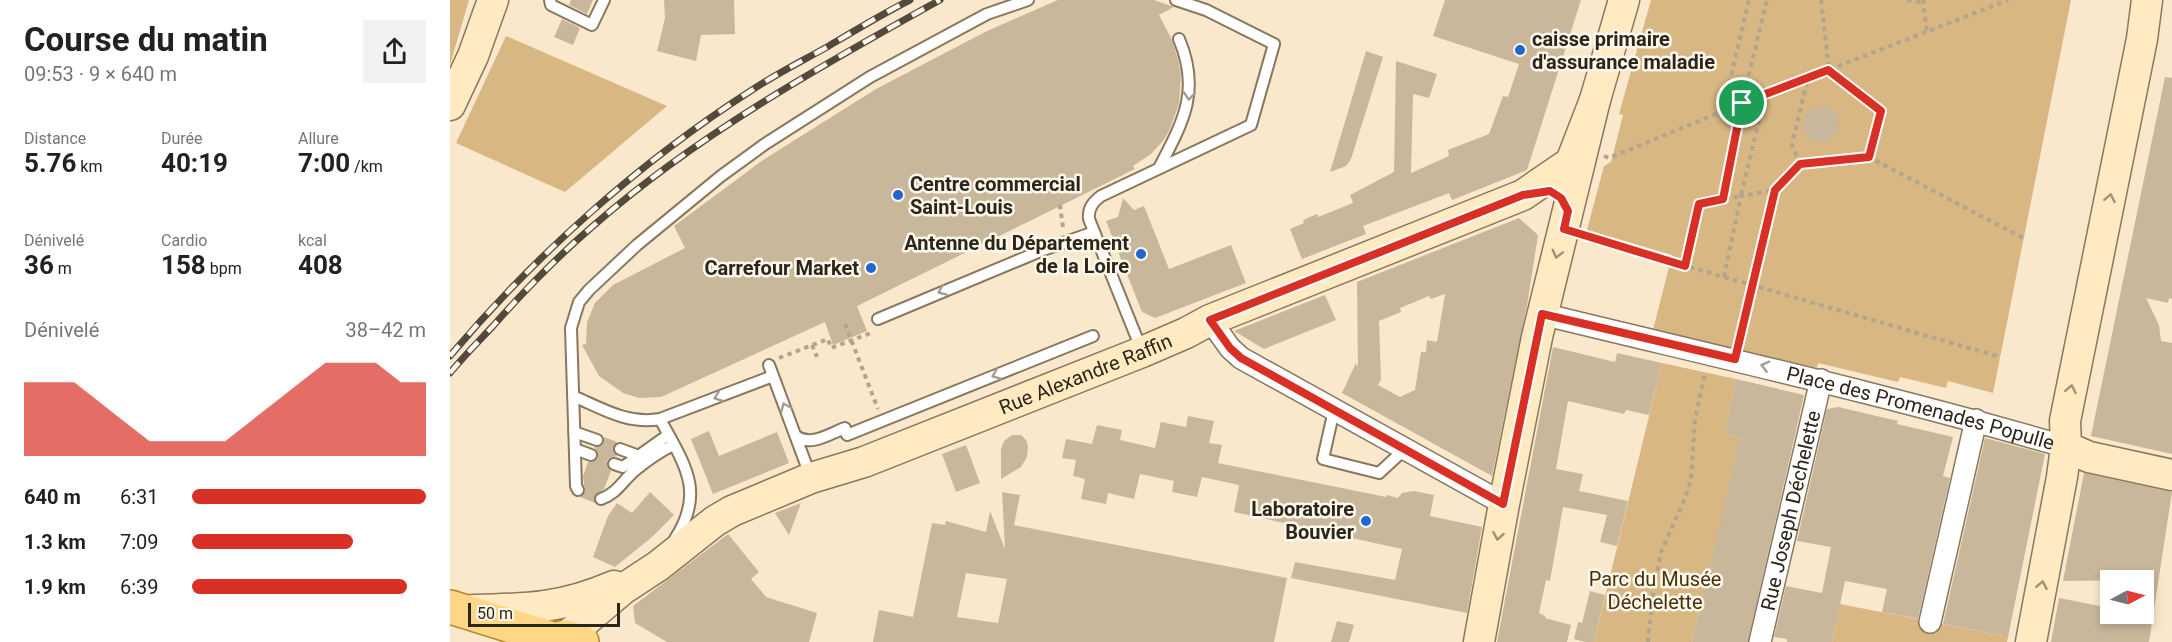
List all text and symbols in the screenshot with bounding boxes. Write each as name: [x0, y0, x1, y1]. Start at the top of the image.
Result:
text: Course du matin: [24, 20, 268, 59]
button: share: [363, 20, 426, 83]
place label: caisse primaire d'assurance maladie: [1532, 27, 1715, 74]
marker: caisse primaire d'assurance maladie: [1513, 43, 1527, 57]
text: 09:53 · 9 × 640 m: [24, 62, 177, 86]
pin: [1716, 77, 1767, 128]
icon: arrive: [1725, 86, 1758, 119]
one-way arrow: [1183, 91, 1195, 100]
text: Distance: [24, 129, 86, 148]
text: Durée: [161, 129, 203, 148]
text: Allure: [298, 129, 339, 148]
text: 5.76: [24, 148, 76, 178]
text: 40:19: [161, 148, 228, 178]
text: 7:00: [298, 148, 350, 178]
text: km: [76, 157, 102, 176]
text: /km: [350, 157, 383, 176]
place label: Centre commercial Saint-Louis: [910, 172, 1081, 219]
marker: Centre commercial Saint-Louis: [891, 188, 905, 202]
one-way arrow: [2103, 193, 2116, 203]
text: Dénivelé: [24, 231, 84, 250]
text: Cardio: [161, 231, 207, 250]
text: kcal: [298, 231, 327, 250]
place label: Antenne du Département de la Loire: [904, 231, 1129, 278]
marker: Antenne du Département de la Loire: [1134, 247, 1148, 261]
one-way arrow: [1552, 249, 1564, 259]
text: 36: [24, 250, 54, 280]
text: 158: [161, 250, 206, 280]
text: 408: [298, 250, 343, 280]
place label: Carrefour Market: [704, 256, 859, 280]
text: m: [54, 259, 72, 278]
text: bpm: [206, 259, 242, 278]
marker: Carrefour Market: [864, 261, 878, 275]
one-way arrow: [938, 284, 949, 296]
text: Dénivelé: [24, 318, 99, 342]
text: 38–42 m: [345, 318, 426, 342]
street label: Rue Alexandre Raffin: [996, 329, 1176, 419]
one-way arrow: [1760, 361, 1770, 374]
street label: Place des Promenades Populle: [1784, 361, 2057, 455]
one-way arrow: [991, 368, 1002, 380]
one-way arrow: [2064, 384, 2077, 394]
one-way arrow: [713, 390, 724, 402]
one-way arrow: [780, 403, 792, 414]
street label: Rue Joseph Déchelette: [1756, 408, 1825, 613]
text: 640 m: [24, 485, 81, 509]
text: 6:31: [120, 485, 159, 509]
place label: Laboratoire Bouvier: [1251, 497, 1355, 544]
marker: Laboratoire Bouvier: [1359, 514, 1373, 528]
text: 1.3 km: [24, 530, 86, 554]
text: 7:09: [120, 530, 159, 554]
one-way arrow: [1492, 531, 1505, 541]
park label: Parc du Musée Déchelette: [1589, 567, 1721, 614]
north arrow: [2100, 570, 2154, 624]
map controls: [2100, 570, 2154, 624]
text: 1.9 km: [24, 575, 86, 599]
text: 6:39: [120, 575, 159, 599]
one-way arrow: [2035, 580, 2048, 590]
scale bar: [468, 600, 620, 628]
text: 50 m: [477, 604, 513, 623]

